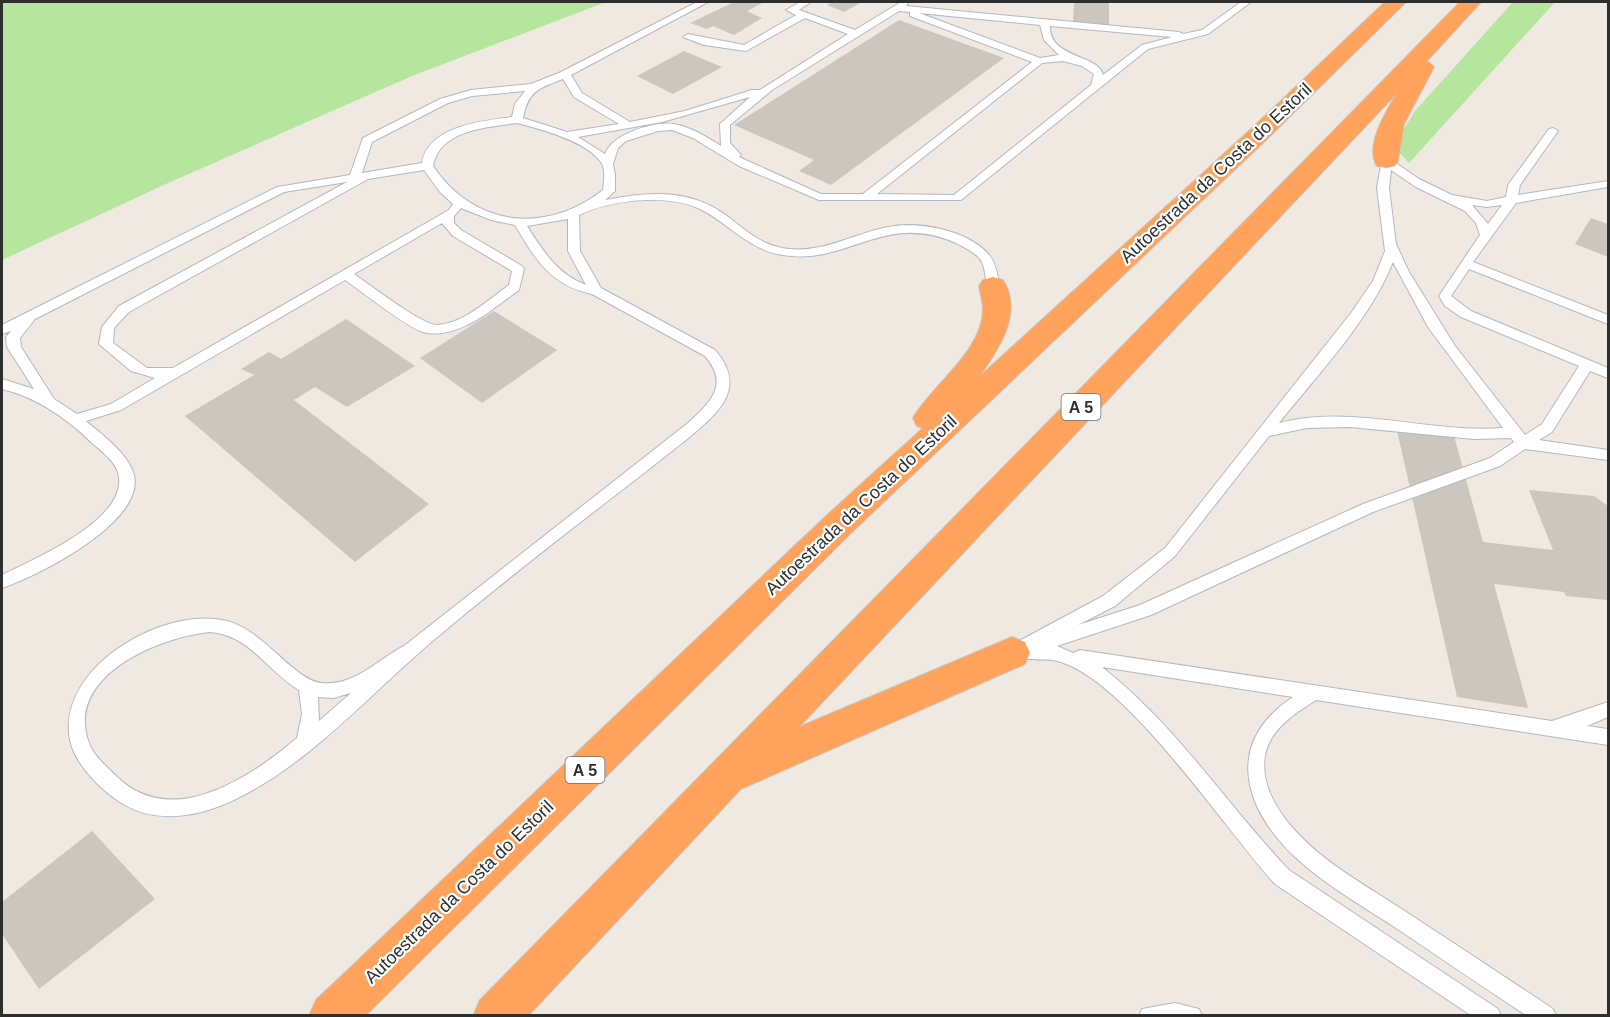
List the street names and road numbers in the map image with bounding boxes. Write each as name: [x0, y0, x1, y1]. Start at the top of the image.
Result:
street label: Autoestrada da Costa do Estoril: [1116, 79, 1316, 267]
road number: A 5: [1062, 394, 1100, 420]
street label: Autoestrada da Costa do Estoril: [761, 411, 961, 599]
road number: A 5: [566, 757, 604, 783]
street label: Autoestrada da Costa do Estoril: [361, 797, 557, 987]

